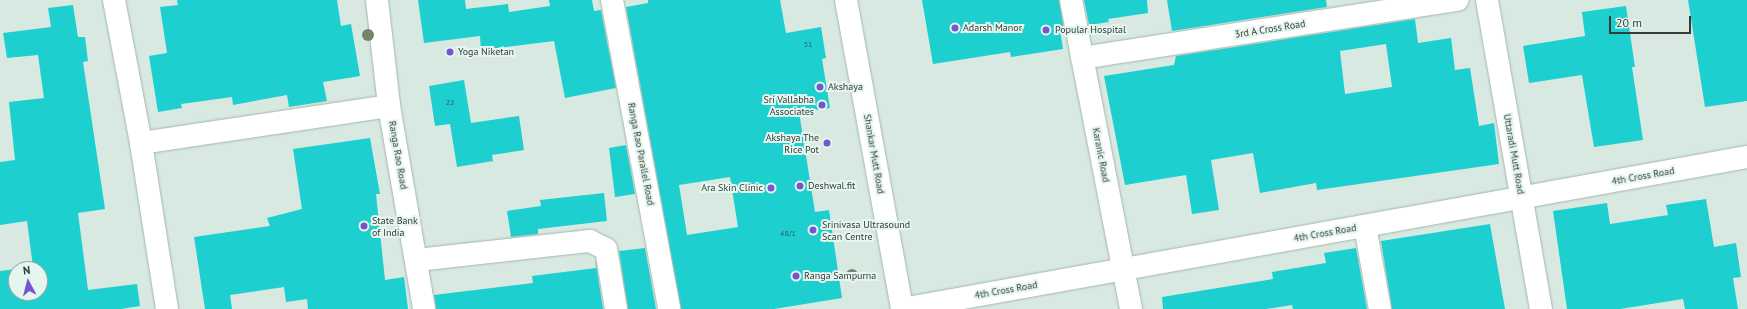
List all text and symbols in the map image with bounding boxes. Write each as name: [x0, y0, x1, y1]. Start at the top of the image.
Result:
scale bar: [1611, 8, 1693, 34]
text: 20 m: [1616, 15, 1642, 30]
street label: 3rd A Cross Road: [1234, 17, 1306, 41]
place label: Adarsh Manor: [963, 22, 1022, 34]
marker: Adarsh Manor: [950, 23, 960, 33]
marker: Popular Hospital: [1040, 24, 1052, 36]
place label: Popular Hospital: [1055, 24, 1126, 36]
house number: 51: [804, 40, 812, 50]
place label: Yoga Niketan: [458, 46, 514, 58]
marker: Yoga Niketan: [445, 47, 455, 57]
place label: Akshaya: [828, 81, 863, 93]
marker: Akshaya: [815, 82, 825, 92]
place label: Sri Vallabha Associates: [763, 93, 814, 116]
house number: 22: [446, 98, 454, 108]
marker: Sri Vallabha Associates: [817, 100, 827, 110]
street label: Ranga Rao Parallel Road: [625, 102, 657, 206]
street label: Shankar Mutt Road: [861, 113, 887, 195]
street label: Uttaradi Mutt Road: [1501, 113, 1527, 195]
street label: Ranga Rao Road: [386, 120, 410, 190]
street label: Karanic Road: [1090, 127, 1112, 183]
place label: Akshaya The Rice Pot: [765, 131, 819, 154]
marker: Akshaya The Rice Pot: [822, 138, 832, 148]
street label: 4th Cross Road: [1611, 165, 1675, 187]
place label: Deshwal.fit: [808, 180, 855, 192]
marker: Deshwal.fit: [795, 181, 805, 191]
place label: Ara Skin Clinic: [701, 182, 763, 194]
marker: Ara Skin Clinic: [766, 183, 776, 193]
place label: State Bank of India: [372, 214, 418, 238]
place label: Srinivasa Ultrasound Scan Centre: [822, 218, 910, 242]
marker: State Bank of India: [359, 221, 369, 231]
street label: 4th Cross Road: [1293, 222, 1357, 244]
marker: Srinivasa Ultrasound Scan Centre: [807, 224, 819, 236]
house number: 48/1: [780, 229, 796, 239]
north arrow: [8, 261, 48, 301]
text: N: [22, 263, 31, 277]
place label: Ranga Sampurna: [804, 270, 876, 282]
marker: Ranga Sampurna: [791, 271, 801, 281]
street label: 4th Cross Road: [974, 279, 1038, 301]

